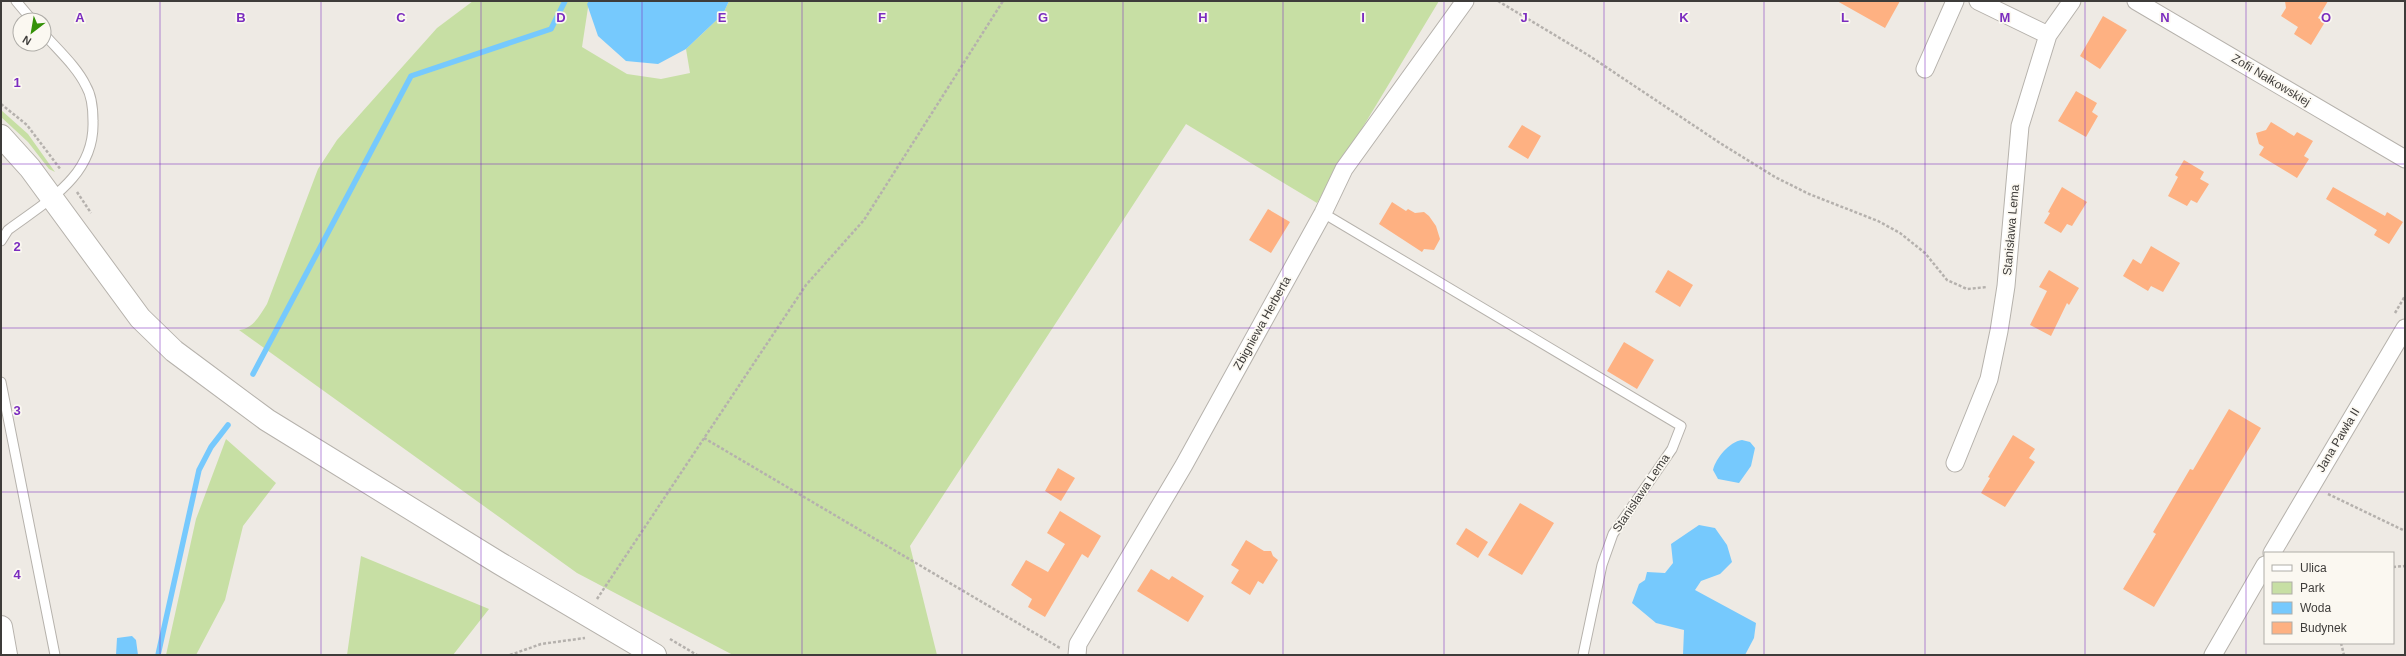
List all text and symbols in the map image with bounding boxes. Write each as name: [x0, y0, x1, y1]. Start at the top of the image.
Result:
text: A: [75, 10, 85, 25]
text: B: [236, 10, 246, 25]
text: C: [396, 10, 406, 25]
text: D: [556, 10, 566, 25]
text: E: [718, 10, 727, 25]
text: F: [878, 10, 886, 25]
text: G: [1038, 10, 1048, 25]
text: H: [1198, 10, 1208, 25]
text: I: [1361, 10, 1365, 25]
text: J: [1520, 10, 1528, 25]
text: K: [1679, 10, 1689, 25]
text: L: [1841, 10, 1849, 25]
text: M: [2000, 10, 2010, 25]
text: N: [2160, 10, 2170, 25]
text: O: [2321, 10, 2331, 25]
north arrow: [12, 12, 52, 52]
text: N: [20, 33, 33, 48]
street label: Zofii Nałkowskiej: [2229, 51, 2313, 109]
text: 1: [13, 75, 21, 90]
street label: Stanisława Lema: [2000, 184, 2022, 276]
text: 2: [13, 239, 21, 254]
street label: Zbigniewa Herberta: [1230, 274, 1294, 372]
text: 3: [13, 403, 21, 418]
street label: Jana Pawła II: [2313, 406, 2363, 474]
street label: Stanisława Lema: [1610, 451, 1673, 535]
legend: [2264, 552, 2394, 644]
text: Ulica: [2300, 561, 2327, 575]
text: 4: [13, 567, 21, 582]
text: Park: [2300, 581, 2326, 595]
text: Woda: [2300, 601, 2331, 615]
text: Budynek: [2300, 621, 2348, 635]

